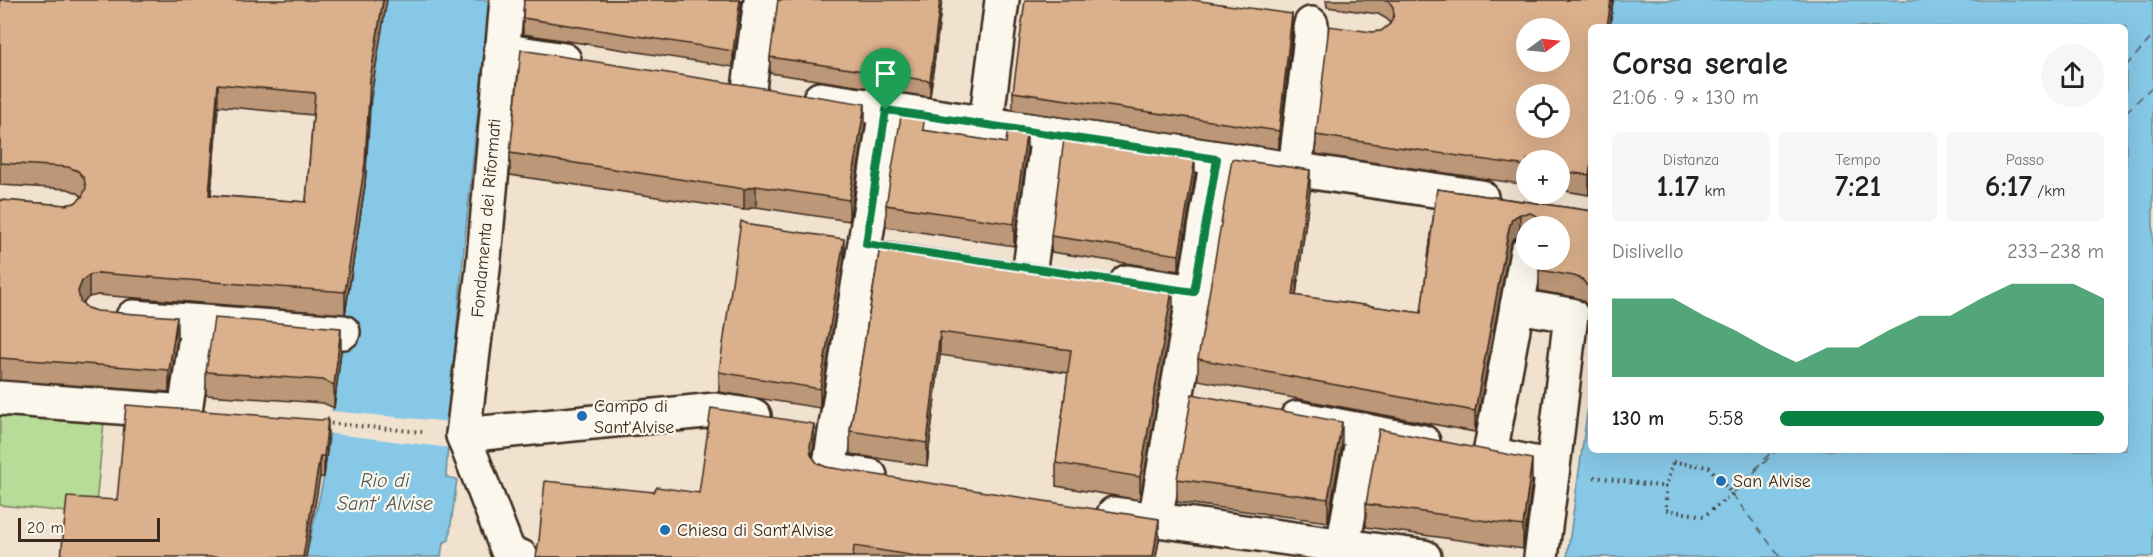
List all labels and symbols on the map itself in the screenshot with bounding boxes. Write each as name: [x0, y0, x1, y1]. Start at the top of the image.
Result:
north arrow: [1516, 18, 1570, 72]
pin: [860, 48, 911, 110]
street label: Fondamenta dei Riformati: [467, 118, 506, 318]
place label: Campo di Sant'Alvise: [594, 396, 674, 438]
marker: Campo di Sant'Alvise: [575, 409, 589, 423]
water label: Rio di Sant' Alvise: [337, 469, 433, 515]
place label: San Alvise: [1733, 471, 1811, 492]
marker: San Alvise: [1714, 474, 1728, 488]
scale bar: [18, 515, 160, 542]
place label: Chiesa di Sant'Alvise: [677, 520, 834, 541]
marker: Chiesa di Sant'Alvise: [658, 523, 672, 537]

